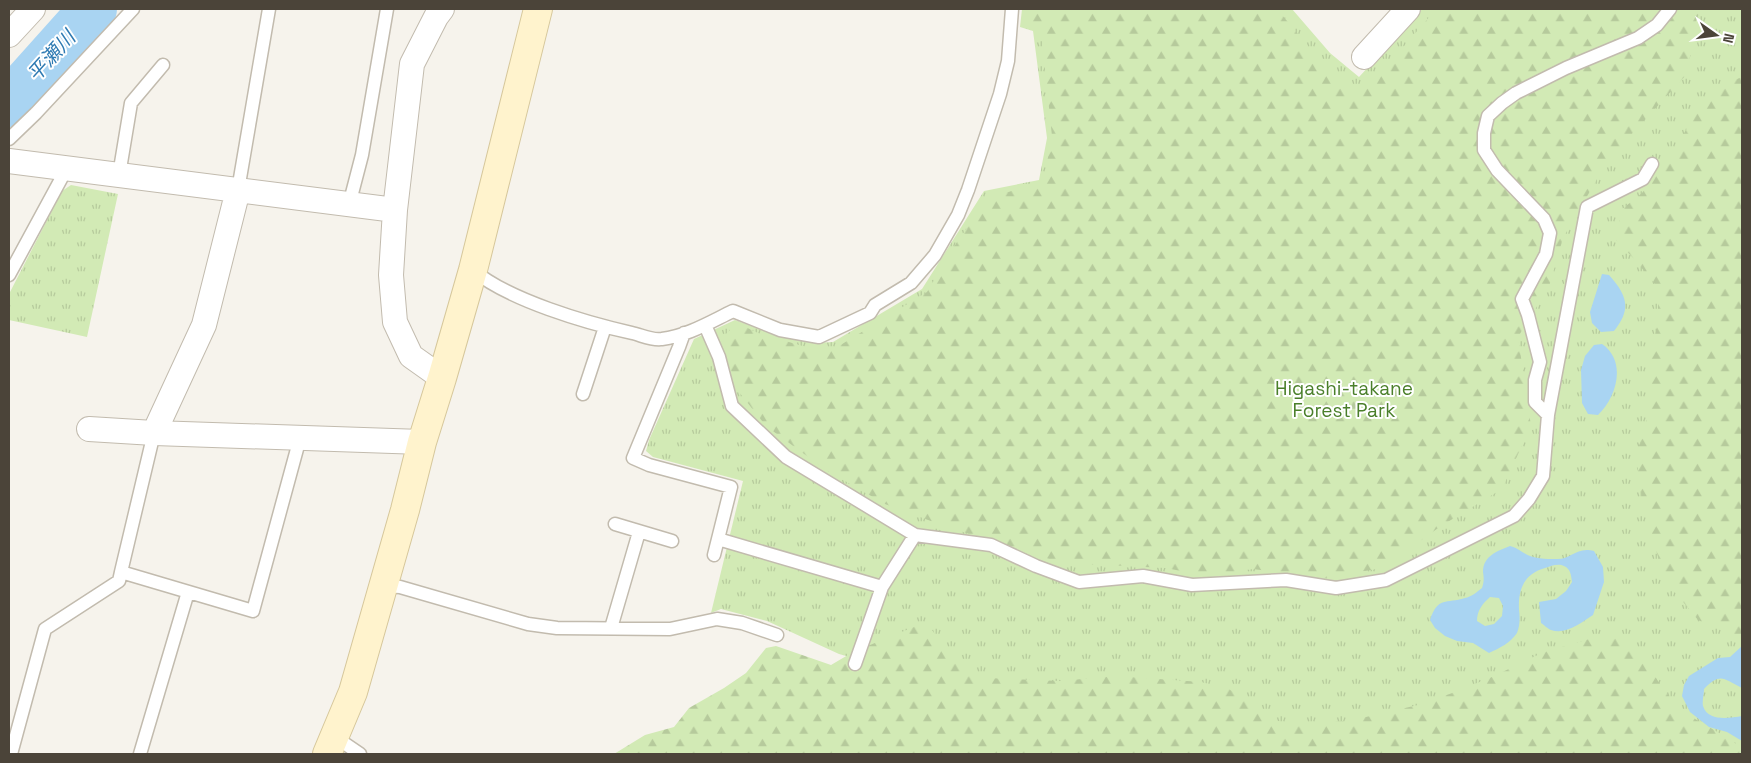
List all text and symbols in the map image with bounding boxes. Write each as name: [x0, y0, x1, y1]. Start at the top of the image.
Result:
north arrow: [1691, 10, 1741, 60]
water label: 平瀬川: [21, 24, 82, 87]
text: N: [1719, 31, 1738, 45]
park label: Higashi-takane Forest Park: [1275, 376, 1413, 423]

